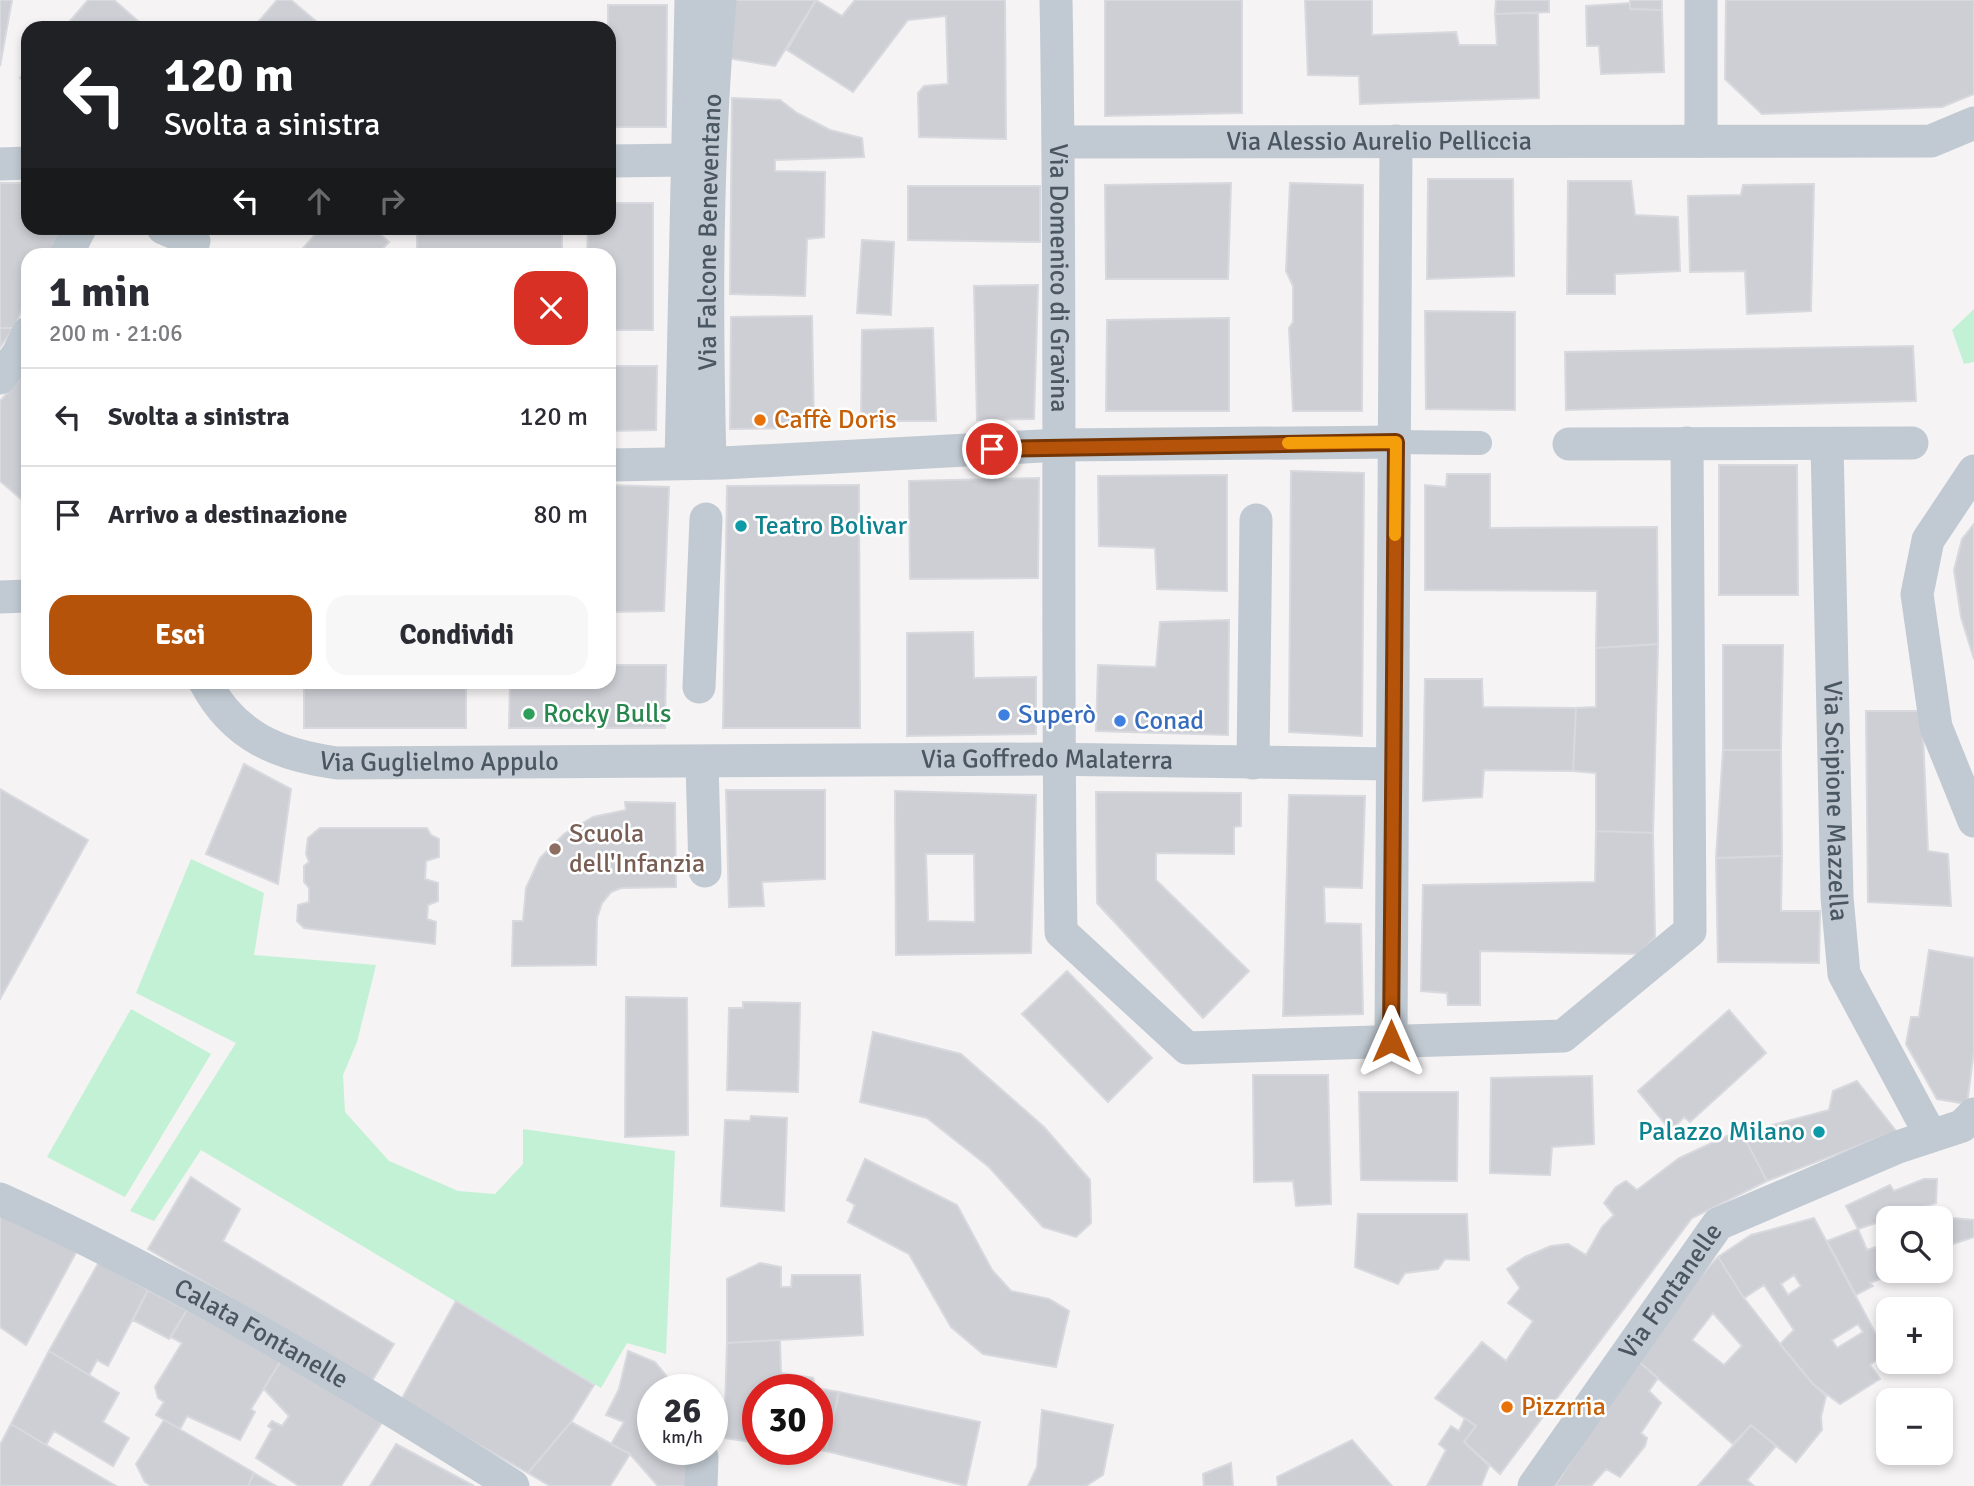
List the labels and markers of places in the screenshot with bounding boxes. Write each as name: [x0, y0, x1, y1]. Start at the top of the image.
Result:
place label: Caffè Doris: [774, 404, 897, 436]
marker: Caffè Doris: [752, 412, 768, 428]
pin: [962, 419, 1022, 479]
place label: Teatro Bolivar: [755, 510, 907, 542]
marker: Teatro Bolivar: [733, 518, 749, 534]
place label: Rocky Bulls: [543, 698, 671, 730]
place label: Superò: [1018, 699, 1096, 731]
place label: Conad: [1134, 705, 1204, 737]
marker: Rocky Bulls: [521, 706, 537, 722]
marker: Superò: [996, 707, 1012, 723]
marker: Conad: [1112, 713, 1128, 729]
place label: Scuola dell'Infanzia: [569, 818, 705, 880]
marker: Scuola dell'Infanzia: [547, 841, 563, 857]
place label: Palazzo Milano: [1638, 1116, 1805, 1148]
marker: Palazzo Milano: [1811, 1124, 1827, 1140]
place label: Pizzrria: [1521, 1391, 1606, 1423]
marker: Pizzrria: [1499, 1399, 1515, 1415]

